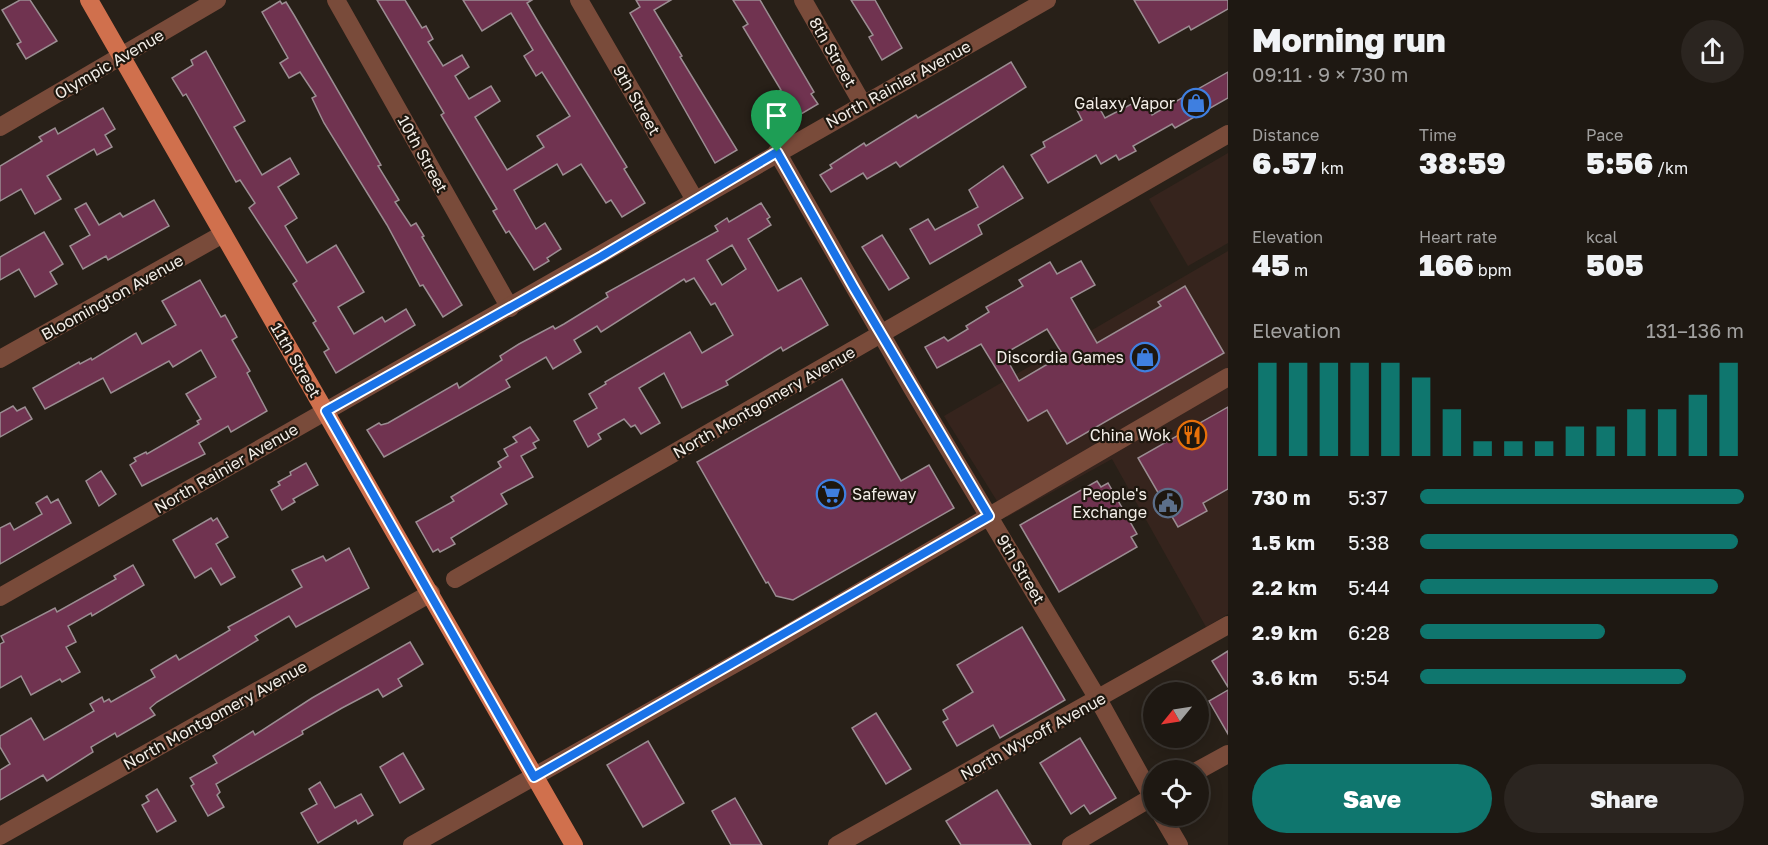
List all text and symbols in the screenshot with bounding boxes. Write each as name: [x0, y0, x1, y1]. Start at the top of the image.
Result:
street label: 8th Street: [805, 13, 861, 91]
text: Morning run: [1252, 20, 1446, 59]
button: share: [1681, 20, 1744, 83]
street label: Olympic Avenue: [51, 25, 167, 103]
street label: North Rainier Avenue: [822, 36, 974, 132]
street label: 9th Street: [609, 62, 665, 138]
text: 09:11 · 9 × 730 m: [1252, 62, 1408, 86]
shop icon: Galaxy Vapor: [1180, 87, 1212, 119]
pin: [751, 90, 802, 152]
place label: Galaxy Vapor: [1074, 93, 1175, 113]
icon: arrive: [760, 99, 793, 132]
street label: 10th Street: [394, 112, 452, 196]
text: Distance: [1252, 125, 1319, 145]
text: Time: [1419, 125, 1457, 145]
text: Pace: [1586, 125, 1623, 145]
text: 6.57: [1252, 145, 1317, 181]
text: 38:59: [1419, 145, 1506, 181]
text: 5:56: [1586, 145, 1653, 181]
text: km: [1317, 158, 1344, 178]
text: /km: [1653, 158, 1688, 178]
text: Elevation: [1252, 227, 1323, 247]
text: Heart rate: [1419, 227, 1497, 247]
text: kcal: [1586, 227, 1618, 247]
text: 45: [1252, 247, 1290, 283]
text: 166: [1419, 247, 1474, 283]
text: 505: [1586, 247, 1644, 283]
street label: Bloomington Avenue: [37, 250, 187, 344]
text: m: [1290, 260, 1308, 280]
text: bpm: [1474, 260, 1512, 280]
text: Elevation: [1252, 318, 1341, 342]
text: 131–136 m: [1646, 318, 1744, 342]
street label: 11th Street: [267, 319, 325, 401]
shop icon: Discordia Games: [1129, 341, 1161, 373]
street label: North Montgomery Avenue: [669, 342, 859, 462]
place label: Discordia Games: [996, 347, 1124, 367]
street label: North Rainier Avenue: [151, 419, 301, 517]
restaurant icon: China Wok: [1176, 419, 1208, 451]
place label: China Wok: [1090, 425, 1171, 445]
supermarket icon: Safeway: [815, 478, 847, 510]
place label: Safeway: [852, 484, 916, 504]
place label: People's Exchange: [1072, 484, 1147, 522]
text: 730 m: [1252, 485, 1311, 509]
text: 5:37: [1348, 485, 1388, 509]
public building icon: People's Exchange: [1152, 487, 1184, 519]
text: 1.5 km: [1252, 530, 1315, 554]
text: 5:38: [1348, 530, 1390, 554]
street label: 9th Street: [993, 531, 1049, 607]
text: 2.2 km: [1252, 575, 1317, 599]
text: 5:44: [1348, 575, 1390, 599]
text: 2.9 km: [1252, 620, 1317, 644]
text: 6:28: [1348, 620, 1390, 644]
street label: North Montgomery Avenue: [120, 656, 310, 774]
text: 3.6 km: [1252, 665, 1317, 689]
text: 5:54: [1348, 665, 1389, 689]
north arrow: [1143, 682, 1209, 748]
map controls: [1143, 682, 1209, 826]
street label: North Wycoff Avenue: [957, 688, 1109, 784]
button: locate: [1143, 760, 1209, 826]
button: Save: [1252, 764, 1492, 833]
button: Share: [1504, 764, 1744, 833]

